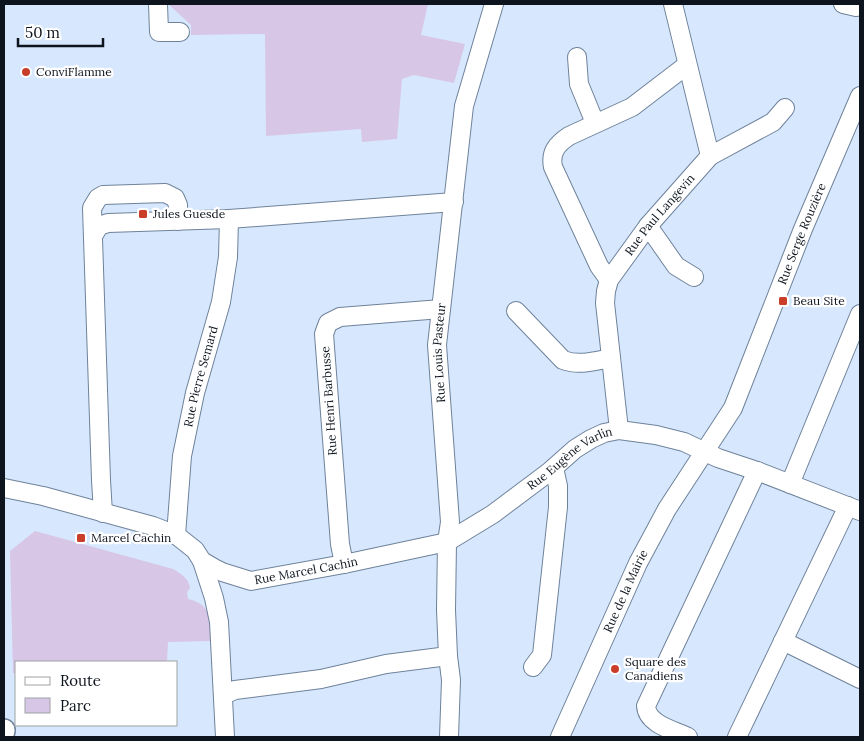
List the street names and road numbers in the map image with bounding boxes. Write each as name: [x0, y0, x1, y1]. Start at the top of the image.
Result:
street label: Rue Paul Langevin: [621, 170, 698, 258]
street label: Rue Serge Rouzière: [774, 180, 829, 287]
street label: Rue Louis Pasteur: [429, 301, 449, 403]
street label: Rue Pierre Semard: [180, 324, 221, 428]
street label: Rue Henri Barbusse: [317, 345, 340, 456]
street label: Rue Eugène Varlin: [524, 424, 614, 493]
street label: Rue de la Mairie: [600, 546, 651, 635]
street label: Rue Marcel Cachin: [253, 553, 359, 587]

